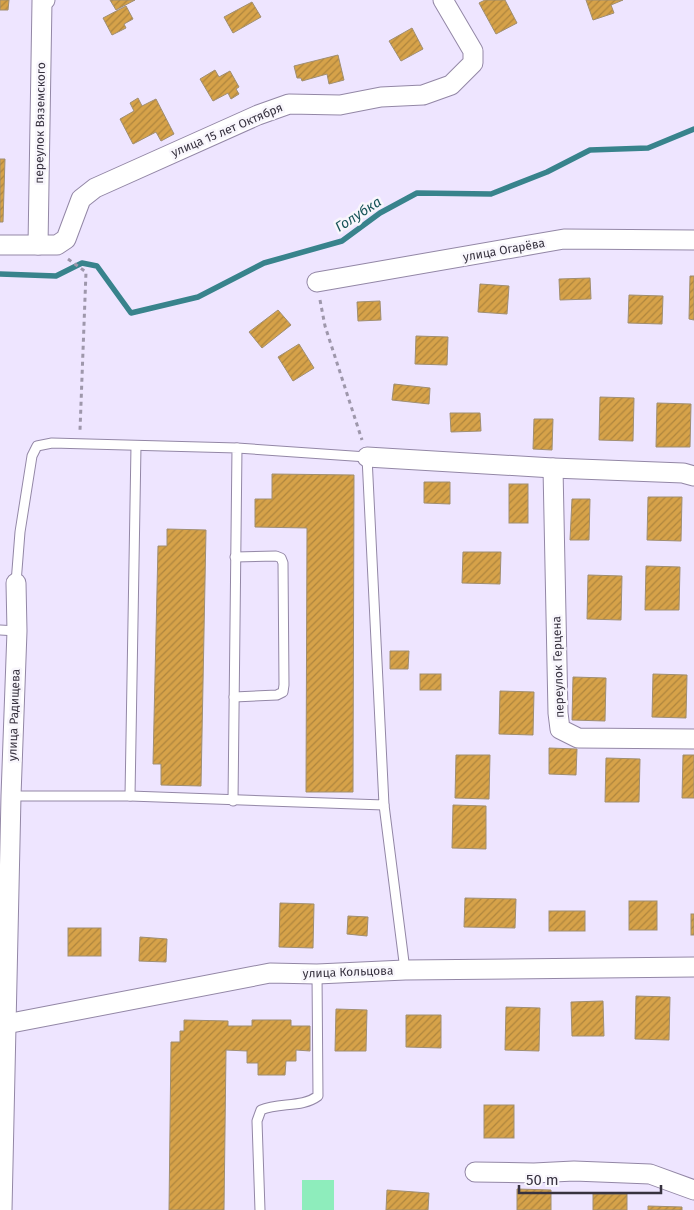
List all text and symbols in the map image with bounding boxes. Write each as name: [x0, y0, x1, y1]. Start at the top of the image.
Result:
street label: переулок Вяземского: [32, 62, 48, 184]
street label: улица 15 лет Октября: [169, 100, 285, 160]
water label: Голубка: [332, 193, 385, 236]
street label: улица Огарёва: [462, 236, 546, 264]
street label: переулок Герцена: [549, 616, 567, 718]
street label: улица Радищева: [5, 669, 23, 761]
street label: улица Кольцова: [302, 963, 394, 981]
scale bar: [519, 1162, 662, 1194]
text: 50 m: [526, 1171, 559, 1189]

